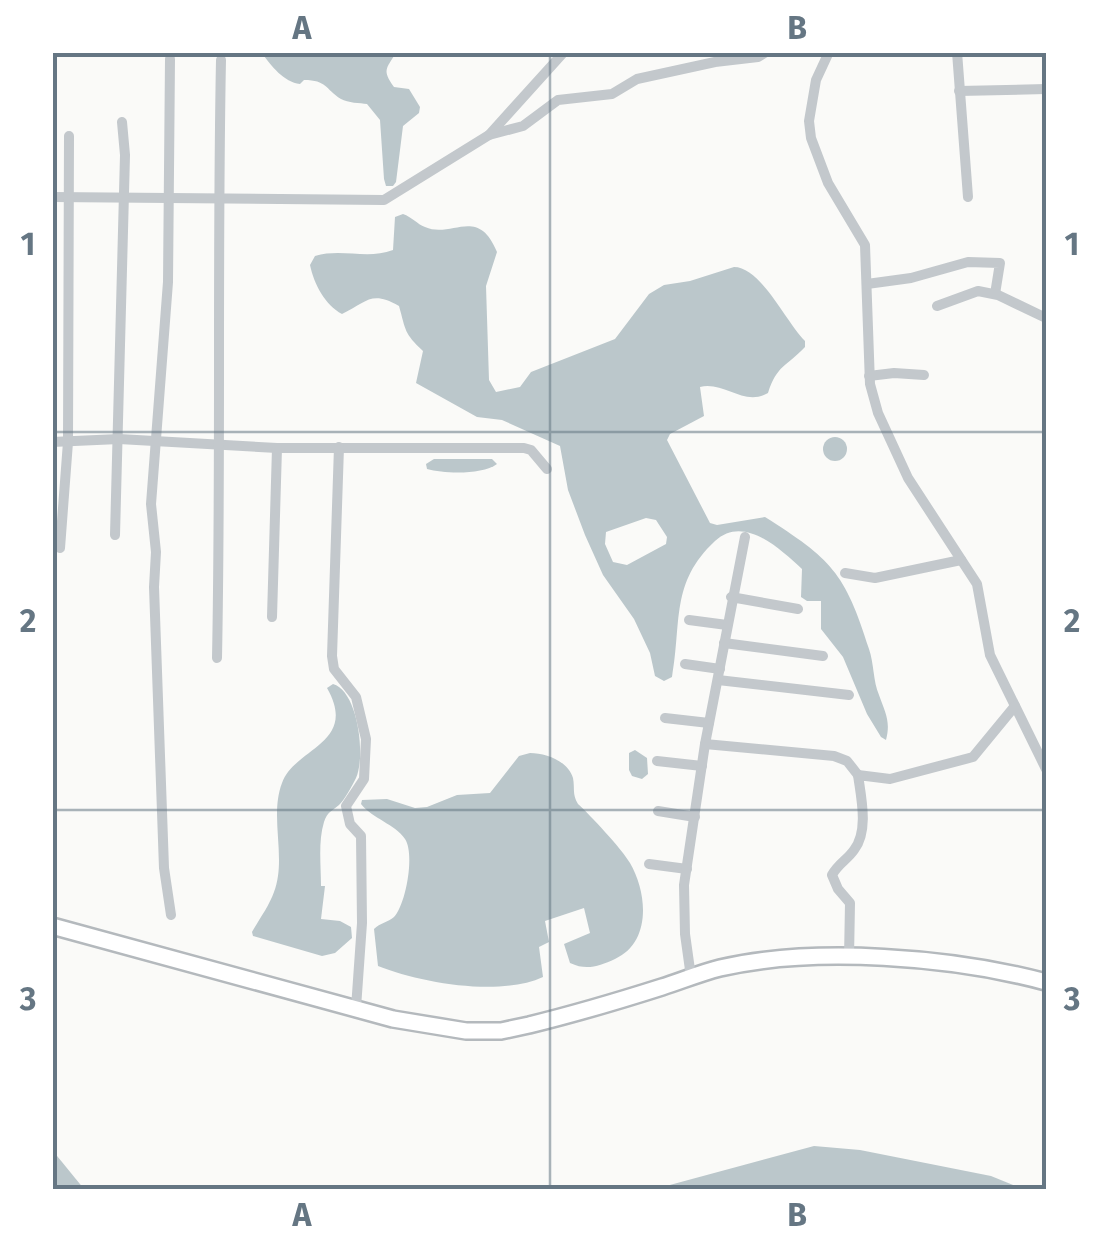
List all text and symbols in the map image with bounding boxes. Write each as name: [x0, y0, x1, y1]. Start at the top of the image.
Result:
text: A: [292, 9, 313, 47]
text: B: [787, 9, 807, 47]
text: 1: [21, 225, 35, 263]
text: 1: [1065, 225, 1079, 263]
text: 2: [20, 602, 36, 640]
text: 2: [1064, 602, 1080, 640]
text: 3: [19, 980, 36, 1018]
text: 3: [1063, 980, 1080, 1018]
text: A: [292, 1196, 313, 1234]
text: B: [787, 1196, 807, 1234]

